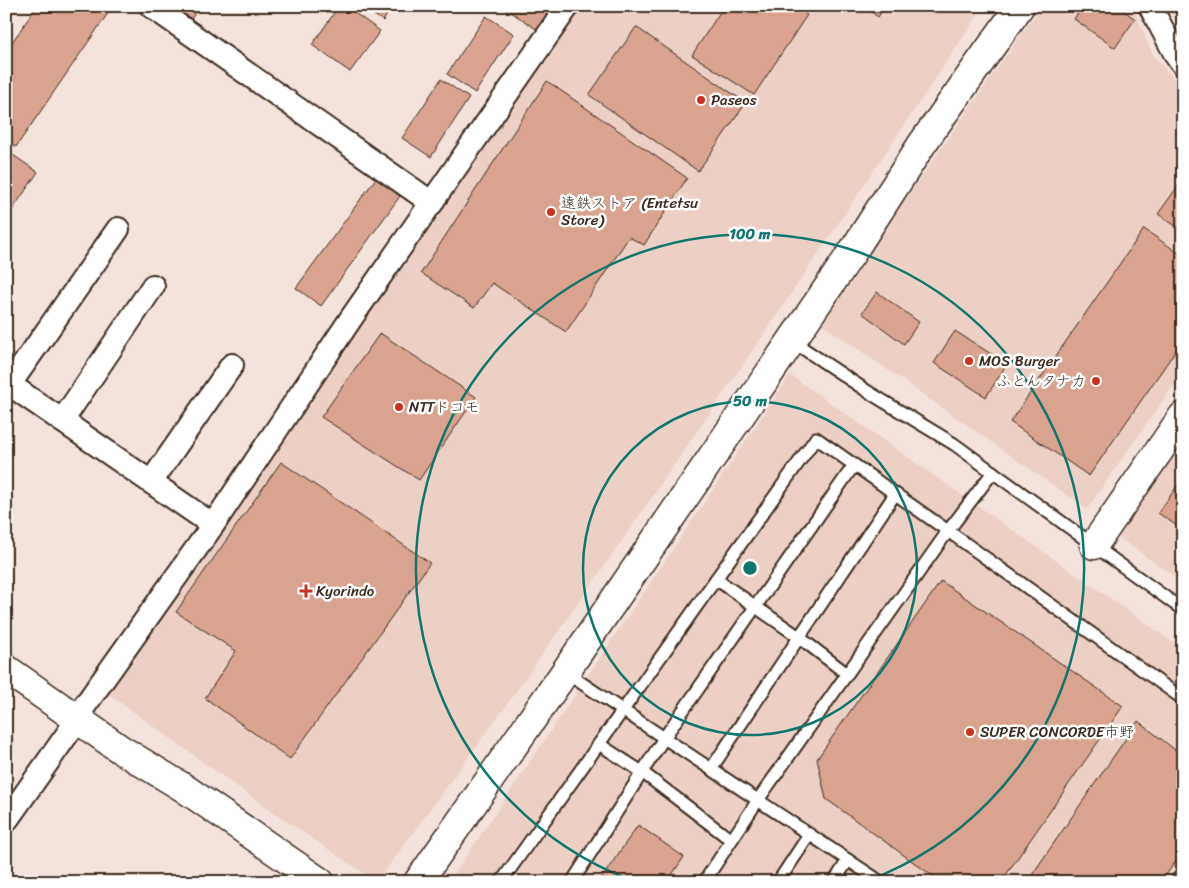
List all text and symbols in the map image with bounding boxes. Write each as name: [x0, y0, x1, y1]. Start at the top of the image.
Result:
place label: Paseos: [711, 87, 757, 113]
marker: Paseos: [695, 94, 707, 106]
place label: 遠鉄ストア (Entetsu Store): [561, 190, 698, 233]
marker: 遠鉄ストア (Entetsu Store): [545, 206, 557, 218]
text: 100 m: [730, 221, 771, 247]
place label: MOS Burger: [979, 348, 1060, 374]
marker: MOS Burger: [963, 355, 975, 367]
place label: ふとんタナカ: [996, 368, 1086, 394]
marker: ふとんタナカ: [1090, 375, 1102, 387]
text: 50 m: [733, 388, 768, 414]
place label: NTTドコモ: [409, 394, 480, 420]
marker: NTTドコモ: [393, 401, 405, 413]
centre of rings: [741, 559, 759, 577]
place label: Kyorindo: [316, 578, 375, 604]
marker: Kyorindo: [300, 585, 312, 597]
place label: SUPER CONCORDE市野: [980, 719, 1134, 745]
marker: SUPER CONCORDE市野: [964, 726, 976, 738]

